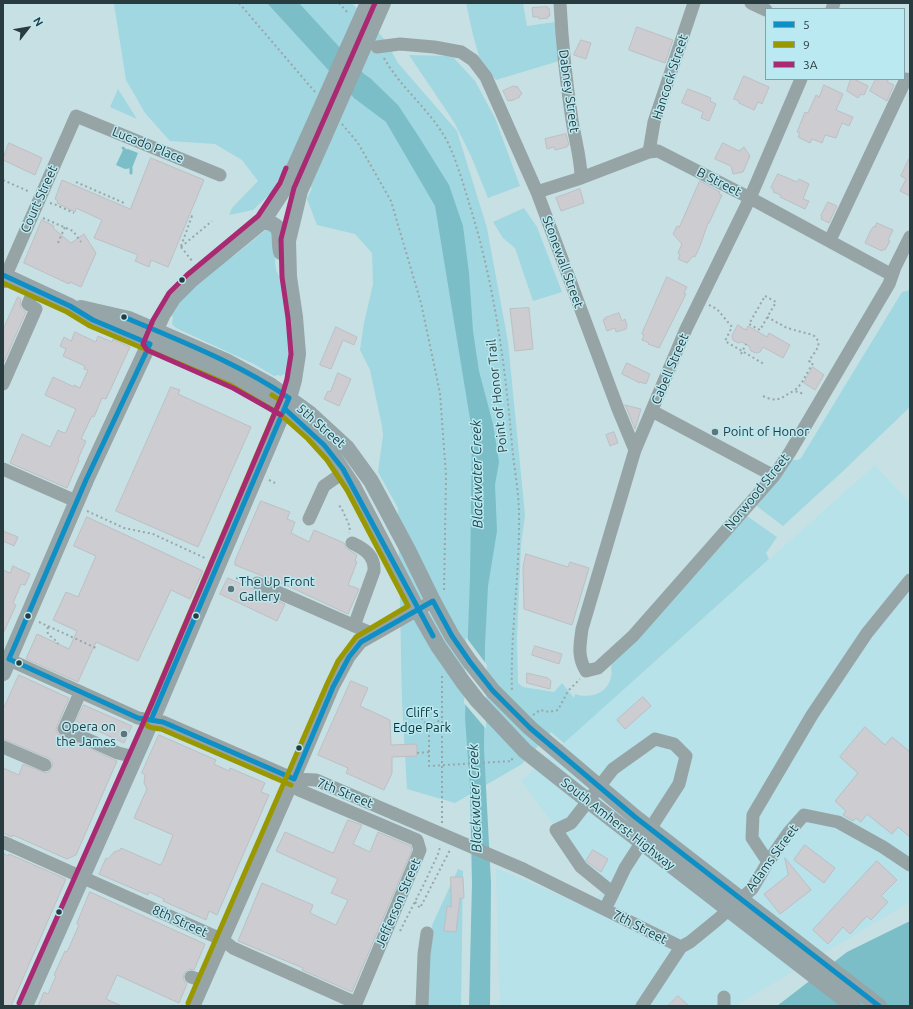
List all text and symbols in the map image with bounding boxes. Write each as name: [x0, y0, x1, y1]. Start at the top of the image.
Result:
north arrow: [8, 8, 48, 48]
legend: [765, 8, 905, 80]
text: N: [31, 15, 46, 28]
text: 5: [803, 18, 810, 31]
street label: Hancock Street: [649, 32, 691, 122]
text: 9: [803, 38, 810, 51]
street label: Dabney Street: [555, 49, 583, 133]
text: 3A: [803, 58, 818, 71]
street label: Lucado Place: [110, 124, 186, 166]
street label: Court Street: [17, 163, 61, 235]
street label: B Street: [694, 164, 744, 200]
street label: Stonewall Street: [539, 214, 587, 310]
unlabelled marker: [177, 275, 187, 285]
unlabelled marker: [119, 312, 129, 322]
street label: Cabell Street: [648, 331, 692, 407]
street label: Point of Honor Trail: [483, 339, 511, 453]
street label: 5th Street: [294, 401, 348, 451]
water label: Blackwater Creek: [468, 420, 486, 528]
place label: Point of Honor: [723, 424, 809, 440]
marker: Point of Honor: [710, 427, 720, 437]
street label: Norwood Street: [721, 450, 793, 534]
place label: The Up Front Gallery: [239, 574, 315, 605]
marker: The Up Front Gallery: [226, 584, 236, 594]
unlabelled marker: [23, 611, 33, 621]
unlabelled marker: [191, 611, 201, 621]
unlabelled marker: [14, 658, 24, 668]
park label: Cliff's Edge Park: [393, 705, 451, 736]
place label: Opera on the James: [56, 719, 116, 750]
marker: Opera on the James: [119, 729, 129, 739]
unlabelled marker: [294, 743, 304, 753]
water label: Blackwater Creek: [465, 743, 485, 853]
street label: 7th Street: [315, 775, 375, 811]
street label: South Amherst Highway: [558, 775, 678, 873]
street label: Adams Street: [743, 822, 801, 894]
street label: Jefferson Street: [372, 856, 424, 950]
street label: 8th Street: [150, 902, 210, 940]
unlabelled marker: [54, 907, 64, 917]
street label: 7th Street: [610, 907, 670, 947]

